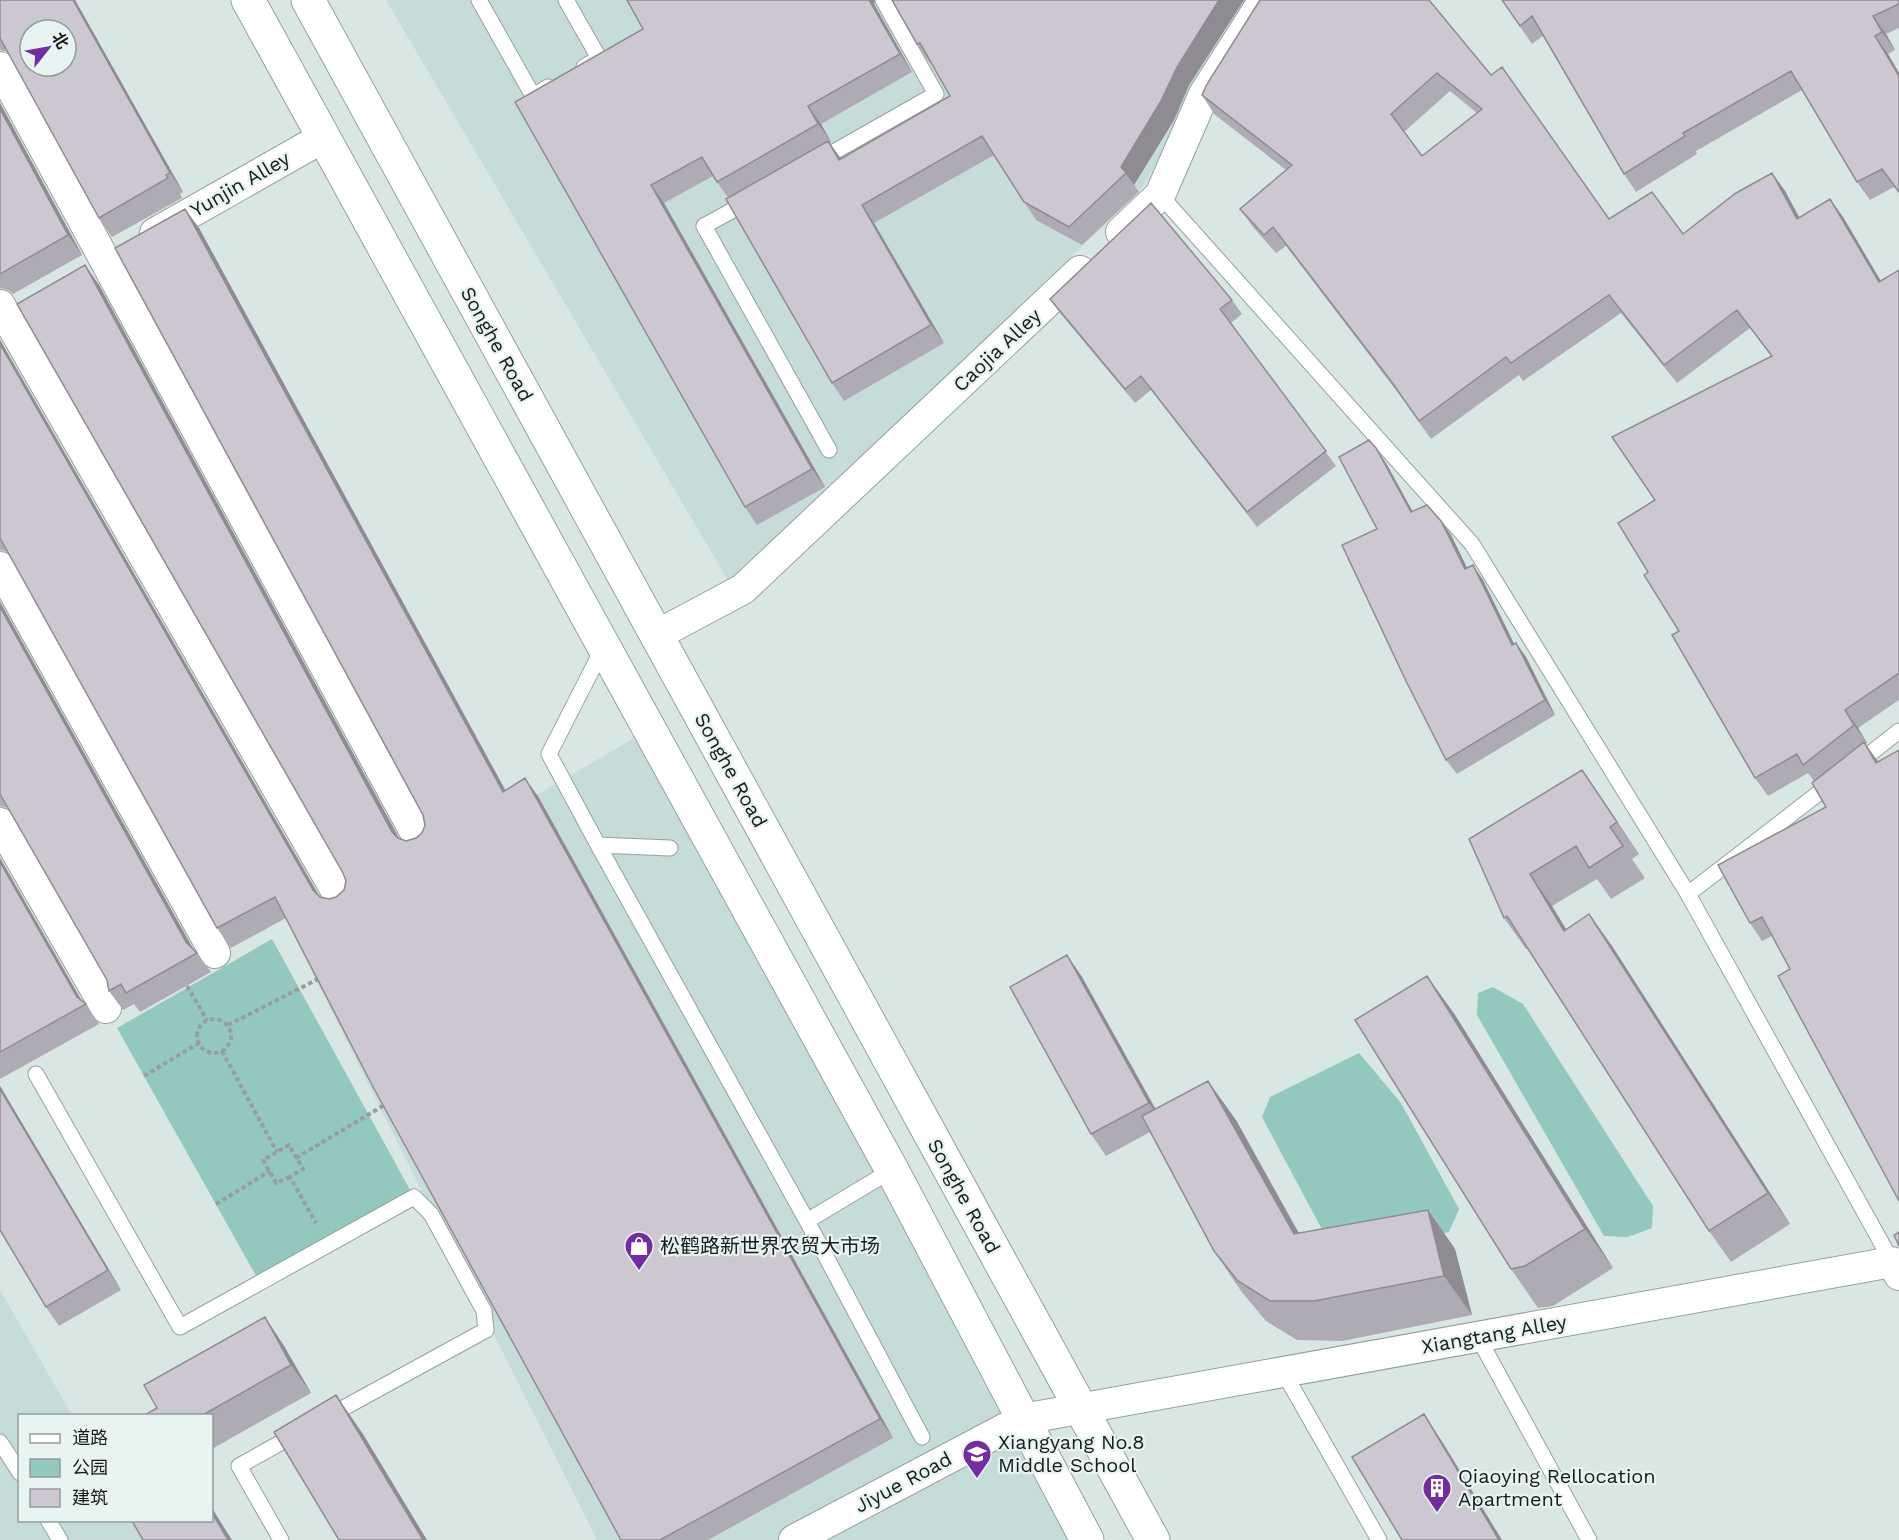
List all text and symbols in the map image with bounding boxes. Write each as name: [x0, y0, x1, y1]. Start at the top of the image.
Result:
north arrow: [18, 18, 78, 78]
text: 北: [48, 29, 73, 52]
street label: Yunjin Alley: [186, 146, 295, 222]
street label: Songhe Road: [456, 282, 538, 406]
street label: Caojia Alley: [948, 303, 1046, 397]
street label: Songhe Road: [690, 708, 772, 832]
street label: Songhe Road: [923, 1134, 1005, 1258]
shop icon: 松鹤路新世界农贸大市场: [623, 1230, 655, 1272]
place label: 松鹤路新世界农贸大市场: [660, 1234, 880, 1258]
street label: Xiangtang Alley: [1419, 1309, 1569, 1359]
legend: [18, 1414, 213, 1522]
text: 道路: [72, 1427, 108, 1448]
place label: Xiangyang No.8 Middle School: [998, 1430, 1145, 1477]
school or university icon: Xiangyang No.8 Middle School: [961, 1438, 993, 1480]
street label: Jiyue Road: [850, 1446, 956, 1518]
text: 公园: [72, 1457, 108, 1478]
place label: Qiaoying Rellocation Apartment: [1458, 1464, 1656, 1511]
building icon: Qiaoying Rellocation Apartment: [1421, 1472, 1453, 1514]
text: 建筑: [72, 1487, 108, 1508]

